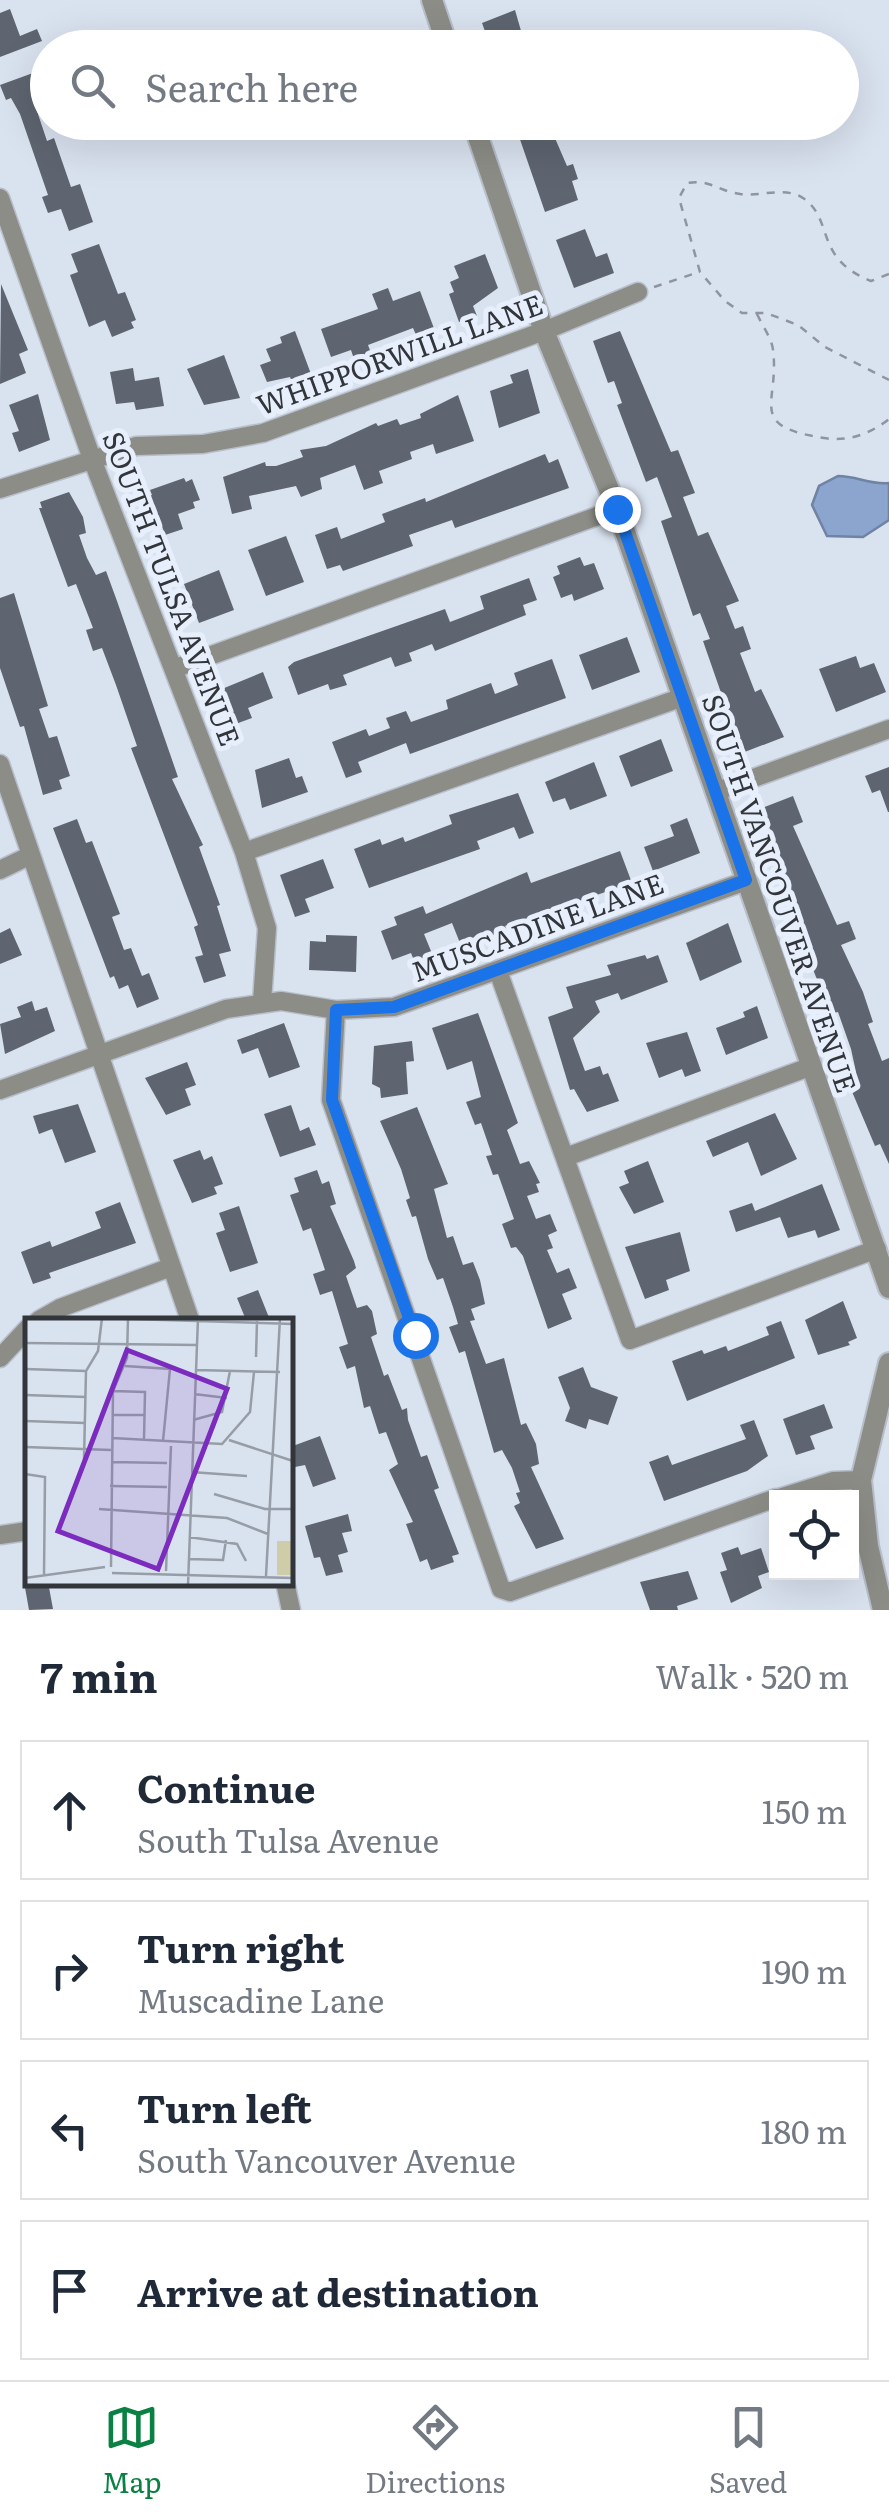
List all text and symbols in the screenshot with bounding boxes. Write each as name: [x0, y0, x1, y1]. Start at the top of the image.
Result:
search box: [30, 30, 859, 140]
text: Search here: [145, 57, 358, 114]
icon: search: [65, 58, 120, 113]
street label: WHIPPORWILL LANE: [250, 282, 548, 424]
street label: SOUTH TULSA AVENUE: [94, 425, 252, 751]
route end: [595, 487, 641, 533]
street label: SOUTH VANCOUVER AVENUE: [693, 688, 869, 1098]
street label: MUSCADINE LANE: [405, 861, 669, 991]
route start: [393, 1313, 439, 1359]
inset map: [25, 1318, 292, 1585]
map controls: [769, 1490, 859, 1580]
button: locate: [769, 1490, 859, 1580]
text: 7 min: [40, 1644, 158, 1706]
text: Walk · 520 m: [656, 1651, 849, 1699]
text: Continue: [137, 1758, 315, 1815]
icon: ahead: [42, 1783, 97, 1838]
text: 150 m: [762, 1786, 847, 1834]
text: South Tulsa Avenue: [137, 1815, 439, 1863]
text: Turn right: [137, 1918, 344, 1975]
icon: right: [42, 1943, 97, 1998]
text: 190 m: [761, 1946, 847, 1994]
text: Muscadine Lane: [137, 1975, 384, 2023]
text: Turn left: [137, 2078, 312, 2135]
icon: left: [42, 2103, 97, 2158]
text: 180 m: [760, 2106, 847, 2154]
text: South Vancouver Avenue: [137, 2135, 516, 2183]
text: Arrive at destination: [137, 2262, 539, 2319]
icon: arrive: [42, 2263, 97, 2318]
tab: Map: [102, 2400, 162, 2502]
tab: Directions: [365, 2400, 505, 2502]
tab: Saved: [709, 2400, 787, 2502]

